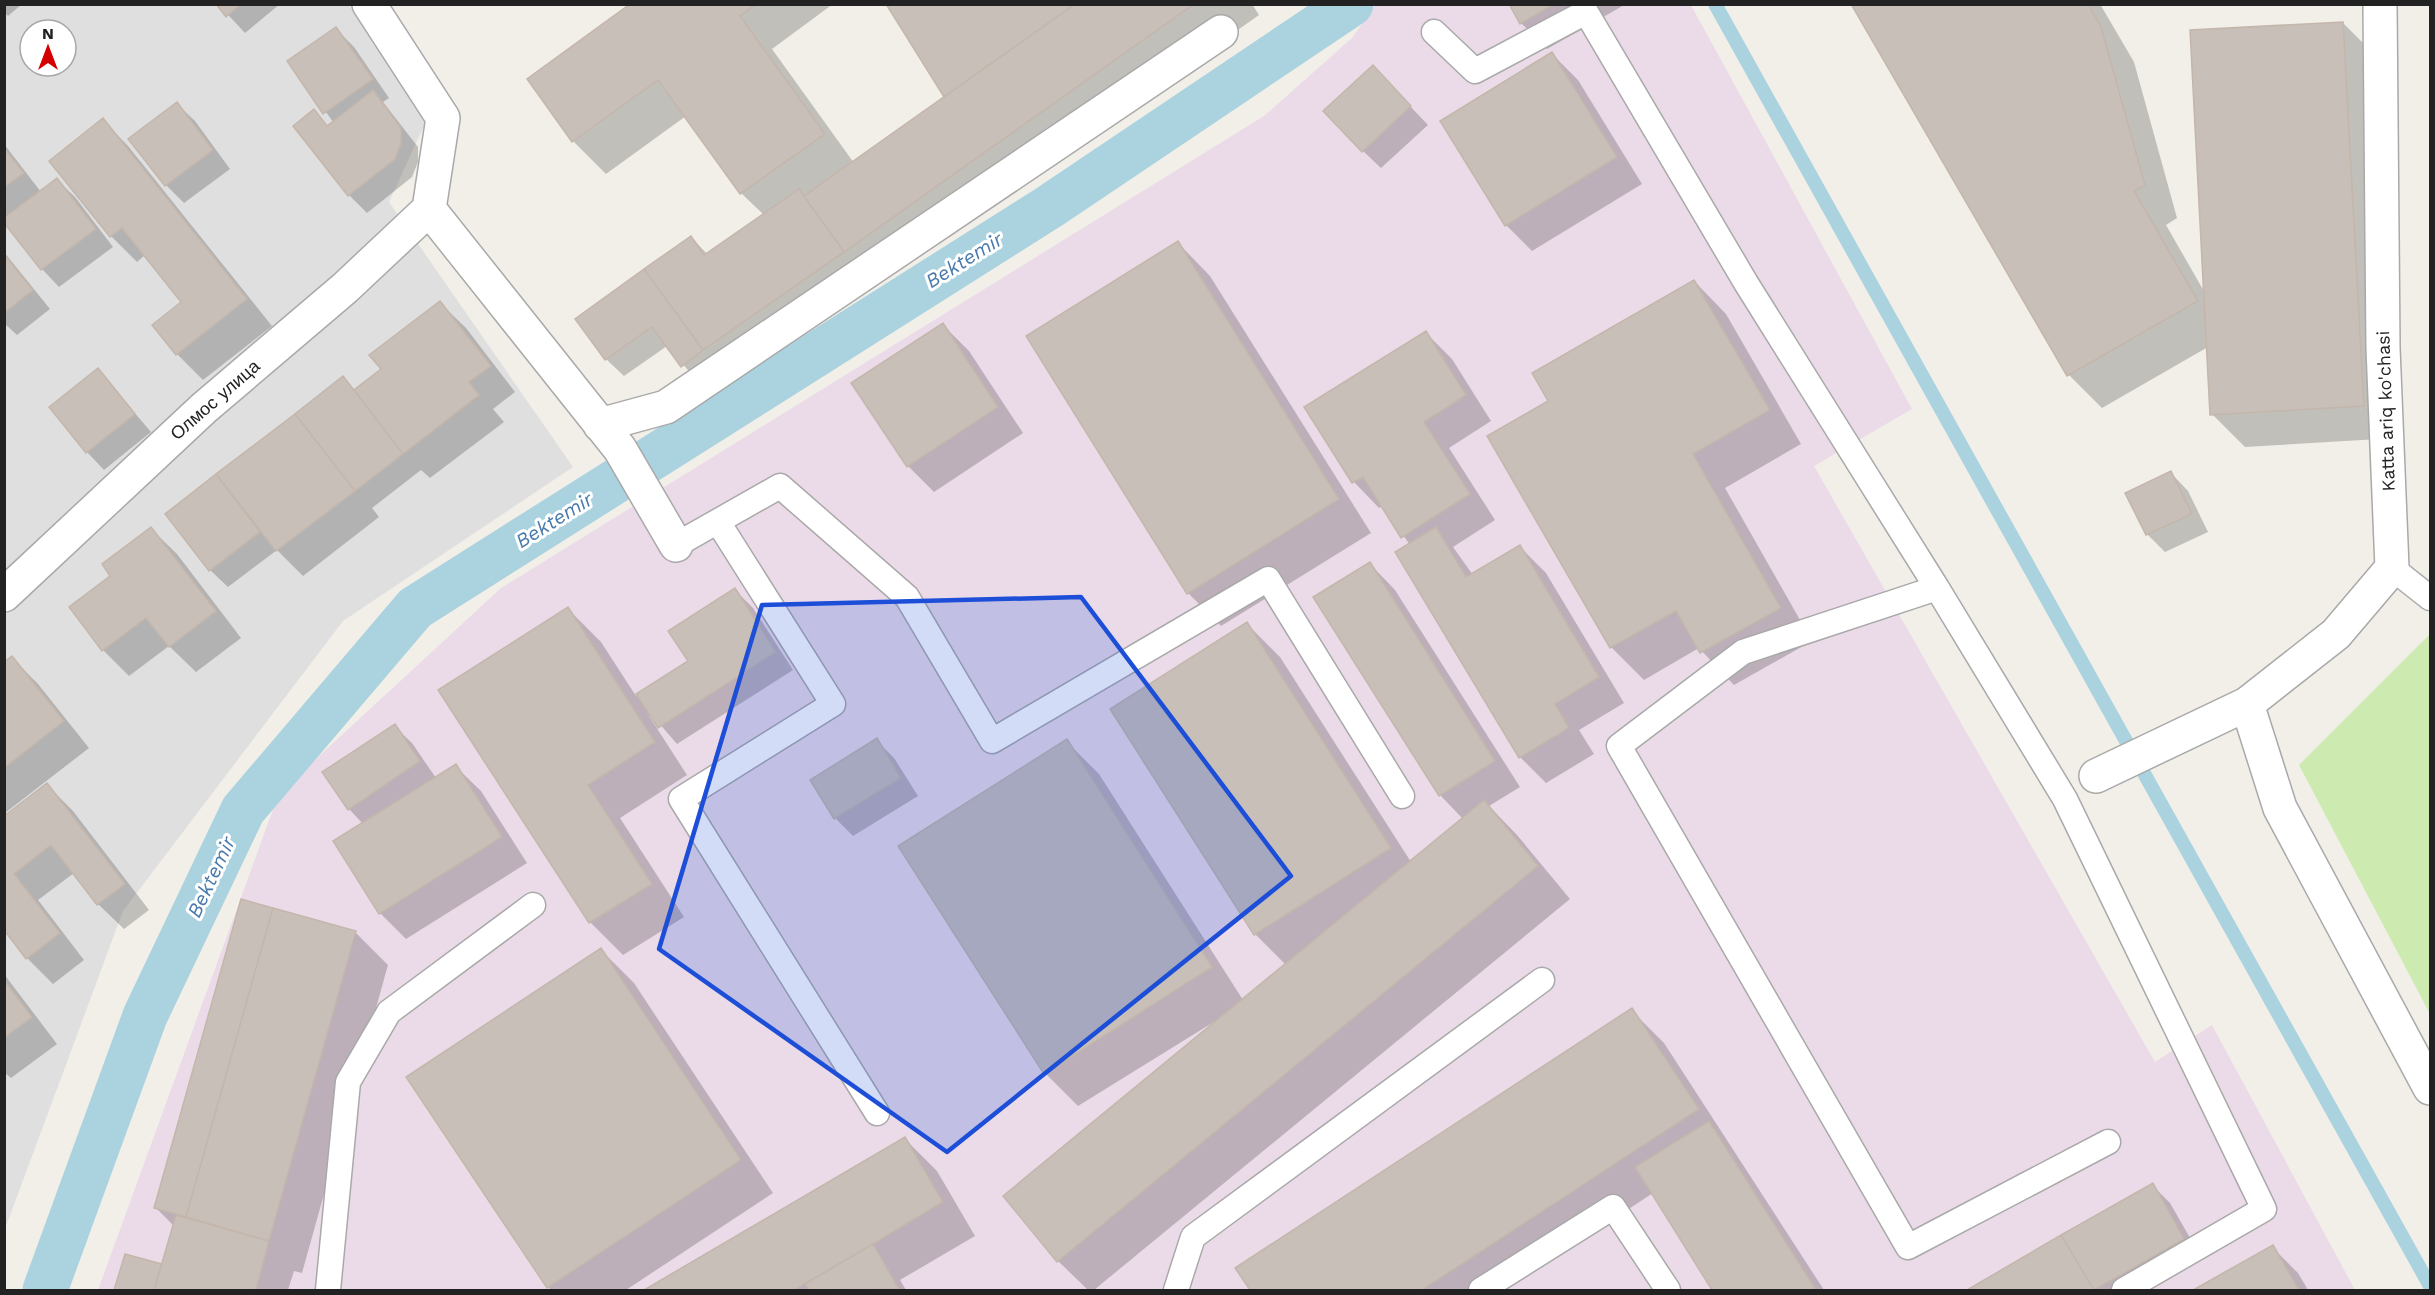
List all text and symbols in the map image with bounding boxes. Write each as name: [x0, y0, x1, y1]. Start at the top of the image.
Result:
north arrow: [18, 18, 78, 78]
text: N: [42, 24, 54, 43]
water label: Bektemir: [921, 226, 1008, 293]
street label: Katta ariq ko'chasi: [2372, 330, 2399, 492]
street label: Олмос улица: [166, 355, 264, 444]
water label: Bektemir: [511, 486, 598, 553]
water label: Bektemir: [182, 832, 241, 921]

